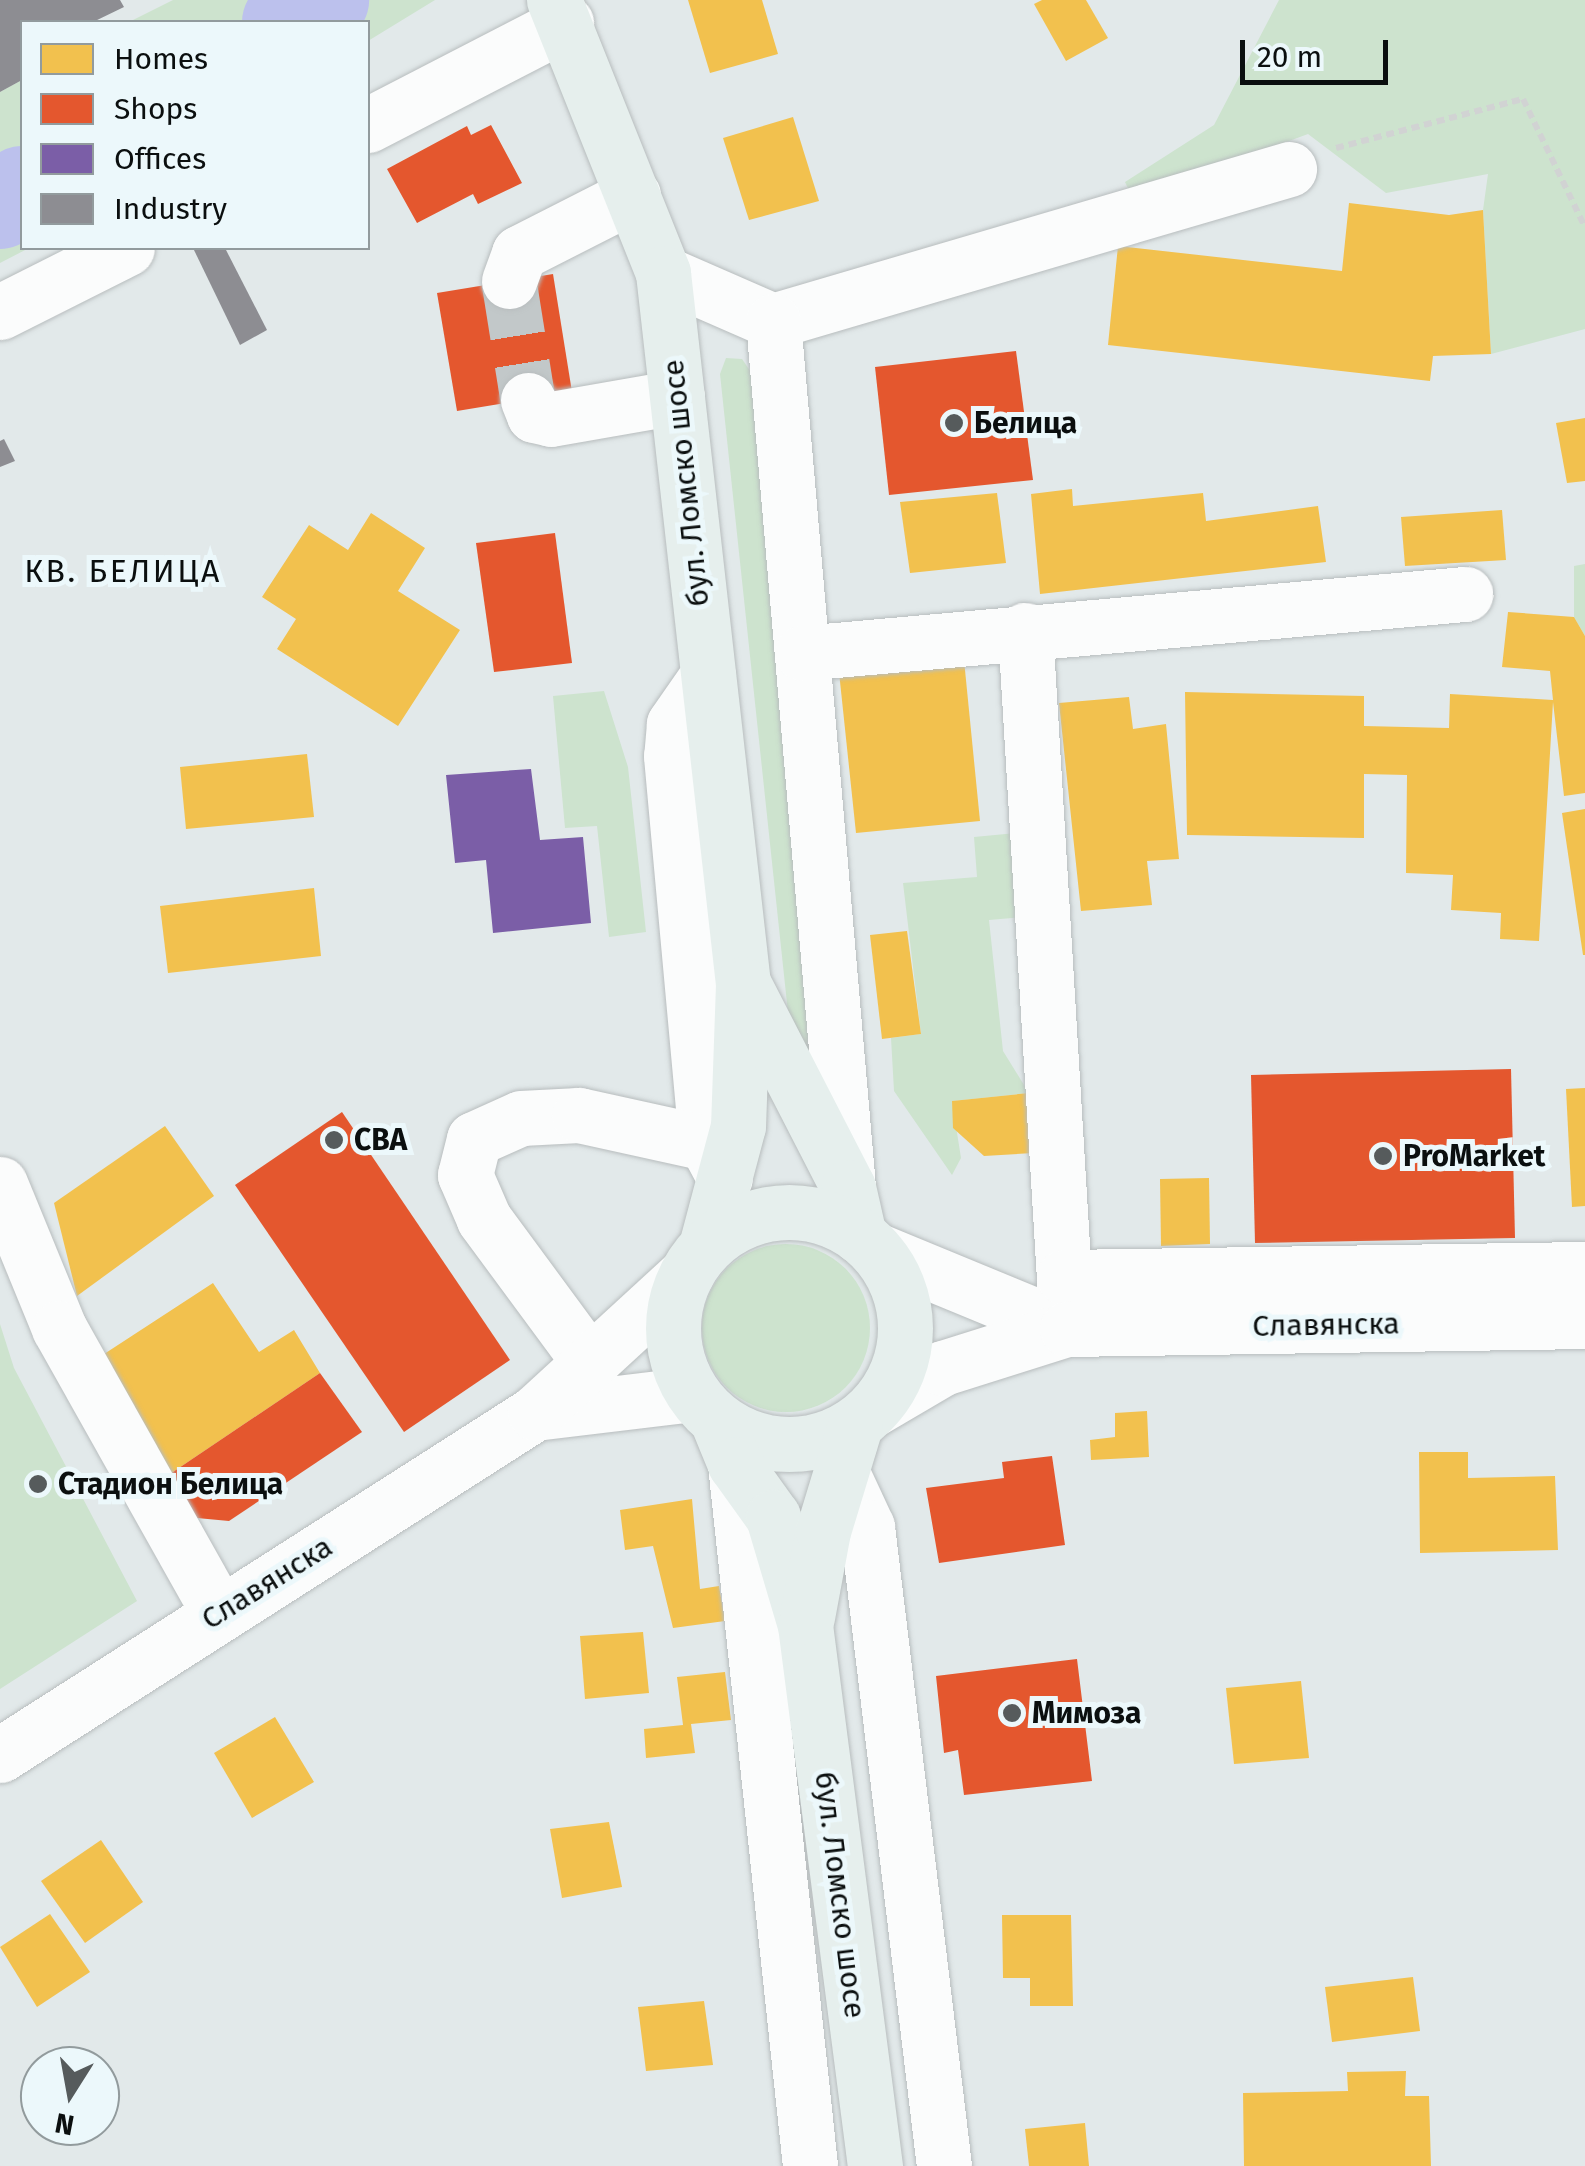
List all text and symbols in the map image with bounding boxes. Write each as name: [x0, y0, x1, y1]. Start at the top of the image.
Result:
legend: [20, 20, 370, 250]
scale bar: [1245, 20, 1392, 82]
text: 20 m: [1257, 39, 1322, 75]
text: Homes: [114, 41, 208, 77]
text: Shops: [114, 91, 197, 127]
text: Offices: [114, 141, 206, 177]
text: Industry: [114, 191, 227, 227]
street label: бул. Ломско шосе: [655, 358, 717, 608]
place label: Белица: [974, 405, 1077, 441]
marker: Белица: [943, 412, 965, 434]
district label: КВ. БЕЛИЦА: [24, 552, 222, 590]
place label: CBA: [354, 1122, 407, 1158]
marker: CBA: [323, 1129, 345, 1151]
place label: ProMarket: [1403, 1138, 1545, 1174]
marker: ProMarket: [1372, 1145, 1394, 1167]
street label: Славянска: [1252, 1306, 1400, 1344]
place label: Стадион Белица: [58, 1466, 283, 1502]
marker: Стадион Белица: [27, 1473, 49, 1495]
street label: Славянска: [195, 1529, 339, 1637]
place label: Мимоза: [1032, 1695, 1141, 1731]
marker: Мимоза: [1001, 1702, 1023, 1724]
street label: бул. Ломско шосе: [807, 1770, 873, 2020]
north arrow: [20, 2046, 120, 2146]
text: N: [52, 2106, 77, 2142]

